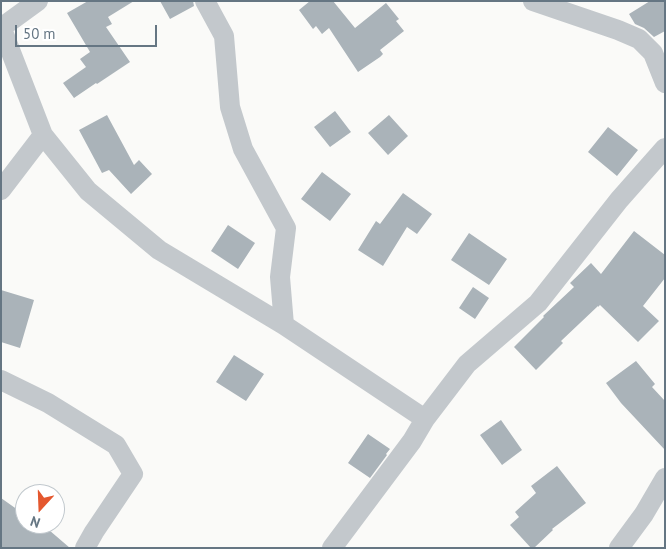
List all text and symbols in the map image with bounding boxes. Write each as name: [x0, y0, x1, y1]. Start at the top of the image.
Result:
scale bar: [18, 15, 160, 47]
text: 50 m: [23, 24, 56, 43]
north arrow: [15, 484, 65, 534]
text: N: [28, 512, 43, 532]

